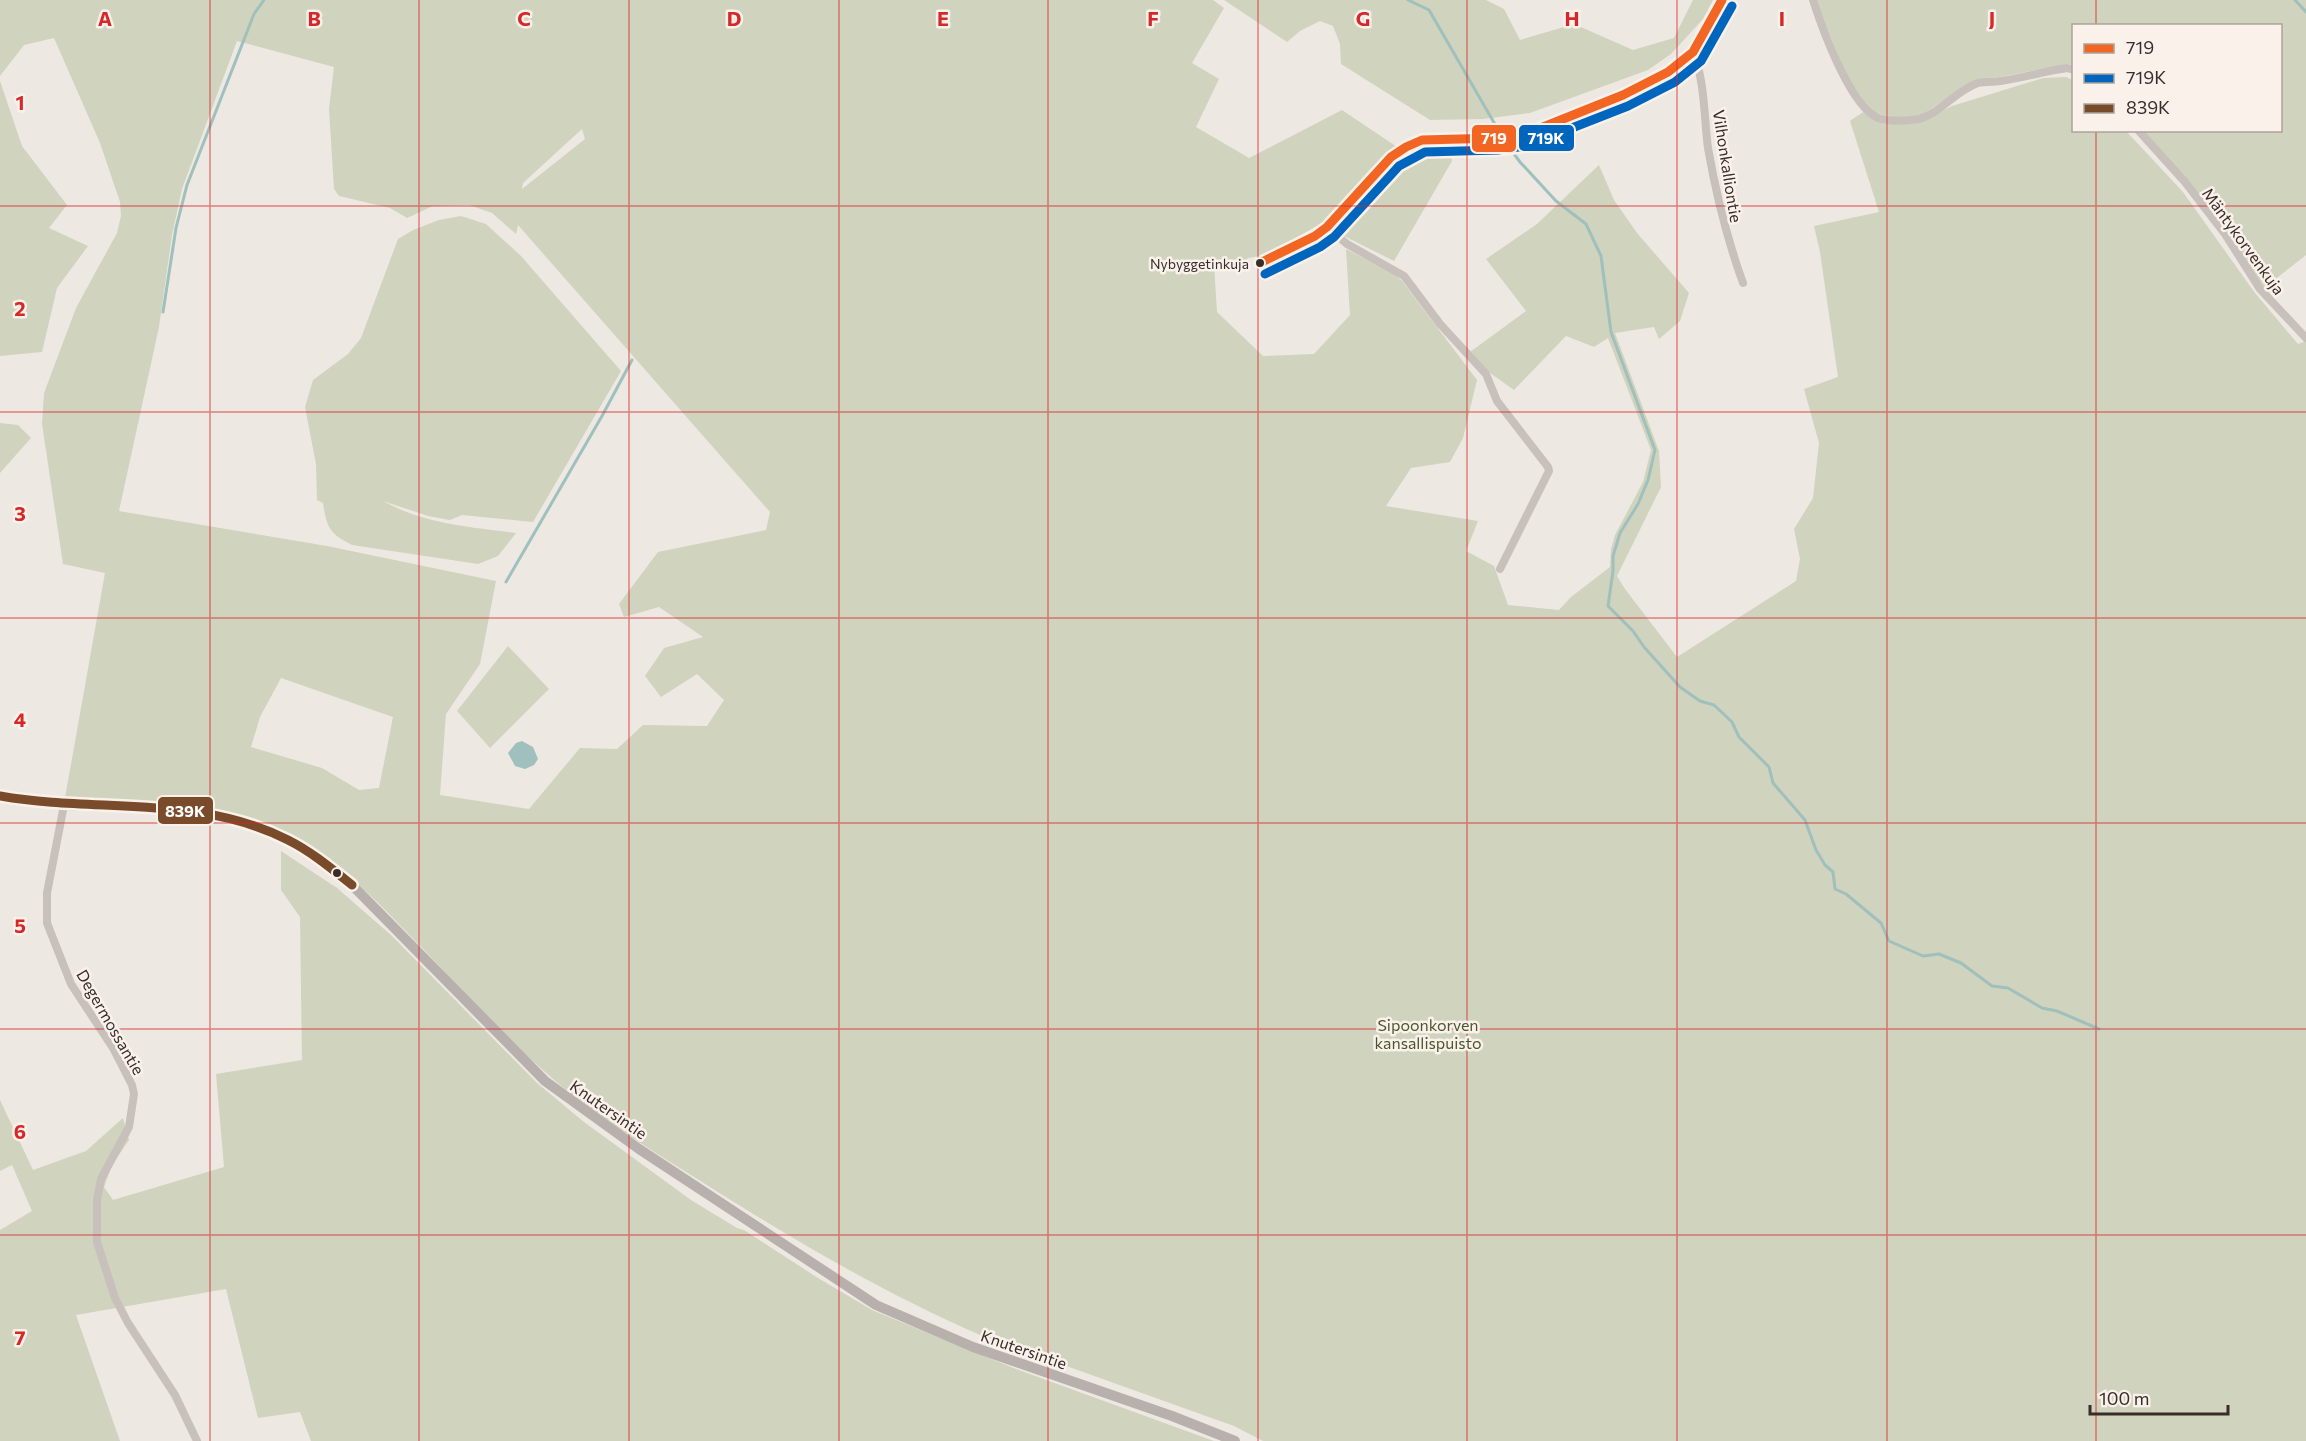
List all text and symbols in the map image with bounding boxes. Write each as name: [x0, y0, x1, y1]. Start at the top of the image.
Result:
text: A: [98, 6, 112, 30]
text: B: [307, 6, 321, 30]
text: C: [517, 6, 531, 30]
text: D: [727, 6, 741, 30]
text: E: [937, 6, 949, 30]
text: F: [1147, 6, 1159, 30]
text: G: [1356, 6, 1370, 30]
text: H: [1565, 6, 1580, 30]
text: I: [1779, 6, 1785, 30]
text: J: [1989, 6, 1995, 30]
legend: [2072, 24, 2282, 132]
text: 719: [2126, 36, 2154, 58]
text: 719K: [2126, 66, 2166, 88]
text: 1: [15, 90, 25, 114]
text: 839K: [2126, 96, 2170, 118]
street label: Vilhonkalliontie: [1710, 108, 1746, 224]
line badge: 719: [1471, 124, 1517, 153]
line badge: 719K: [1518, 124, 1575, 152]
text: 719: [1481, 128, 1507, 147]
text: 719K: [1527, 128, 1565, 147]
street label: Mäntykorvenkuja: [2199, 184, 2289, 298]
place label: Nybyggetinkuja: [1150, 255, 1249, 272]
marker: Nybyggetinkuja: [1254, 257, 1266, 269]
text: 2: [14, 296, 26, 320]
text: 3: [14, 501, 26, 525]
text: 4: [14, 707, 26, 731]
line badge: 839K: [157, 796, 214, 825]
text: 839K: [165, 801, 205, 820]
unlabelled marker: [331, 867, 343, 879]
text: 5: [14, 913, 26, 937]
street label: Degermossantie: [73, 966, 149, 1078]
park label: Sipoonkorven kansallispuisto: [1374, 1015, 1482, 1052]
street label: Knutersintie: [567, 1076, 651, 1142]
text: 6: [14, 1119, 26, 1143]
text: 7: [15, 1325, 26, 1349]
street label: Knutersintie: [979, 1325, 1069, 1373]
scale bar: [2090, 1378, 2228, 1416]
text: 100 m: [2099, 1387, 2149, 1409]

